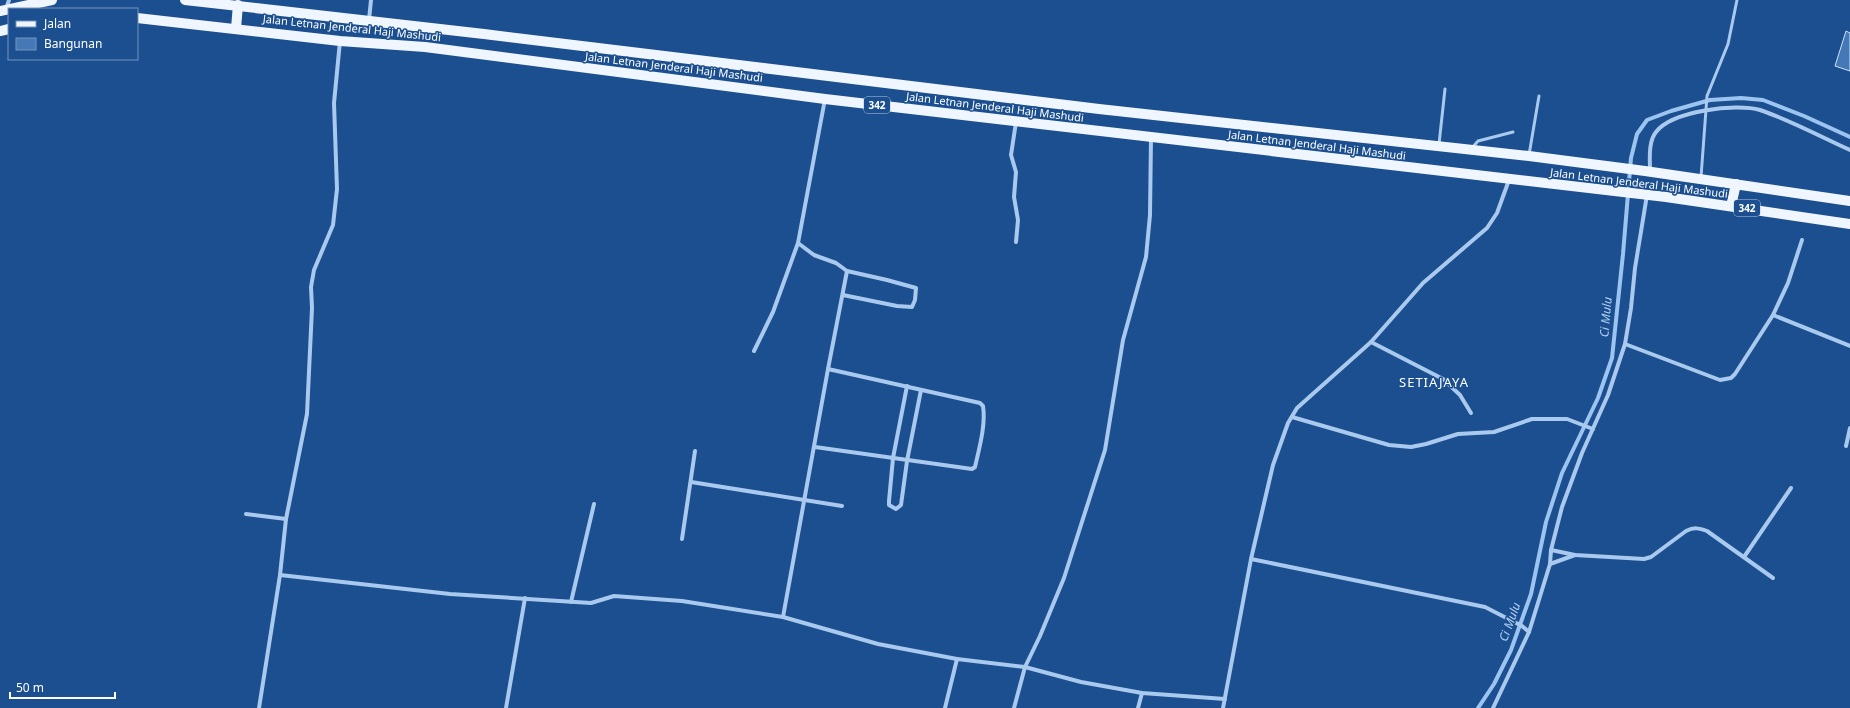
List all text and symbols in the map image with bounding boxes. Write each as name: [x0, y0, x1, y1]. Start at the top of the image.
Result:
legend: [8, 8, 138, 60]
street label: Jalan Letnan Jenderal Haji Mashudi: [261, 11, 442, 44]
text: Jalan: [43, 15, 71, 32]
text: Bangunan: [44, 35, 102, 52]
street label: Jalan Letnan Jenderal Haji Mashudi: [583, 48, 764, 85]
street label: Jalan Letnan Jenderal Haji Mashudi: [904, 88, 1085, 125]
road number: 342: [864, 97, 890, 113]
street label: Jalan Letnan Jenderal Haji Mashudi: [1226, 126, 1407, 163]
street label: Jalan Letnan Jenderal Haji Mashudi: [1548, 164, 1729, 201]
road number: 342: [1734, 200, 1760, 216]
water label: Ci Mulu: [1595, 296, 1616, 338]
district label: SETIAJAYA: [1399, 373, 1469, 391]
water label: Ci Mulu: [1495, 600, 1524, 644]
scale bar: [10, 674, 115, 700]
text: 50 m: [16, 679, 44, 696]

